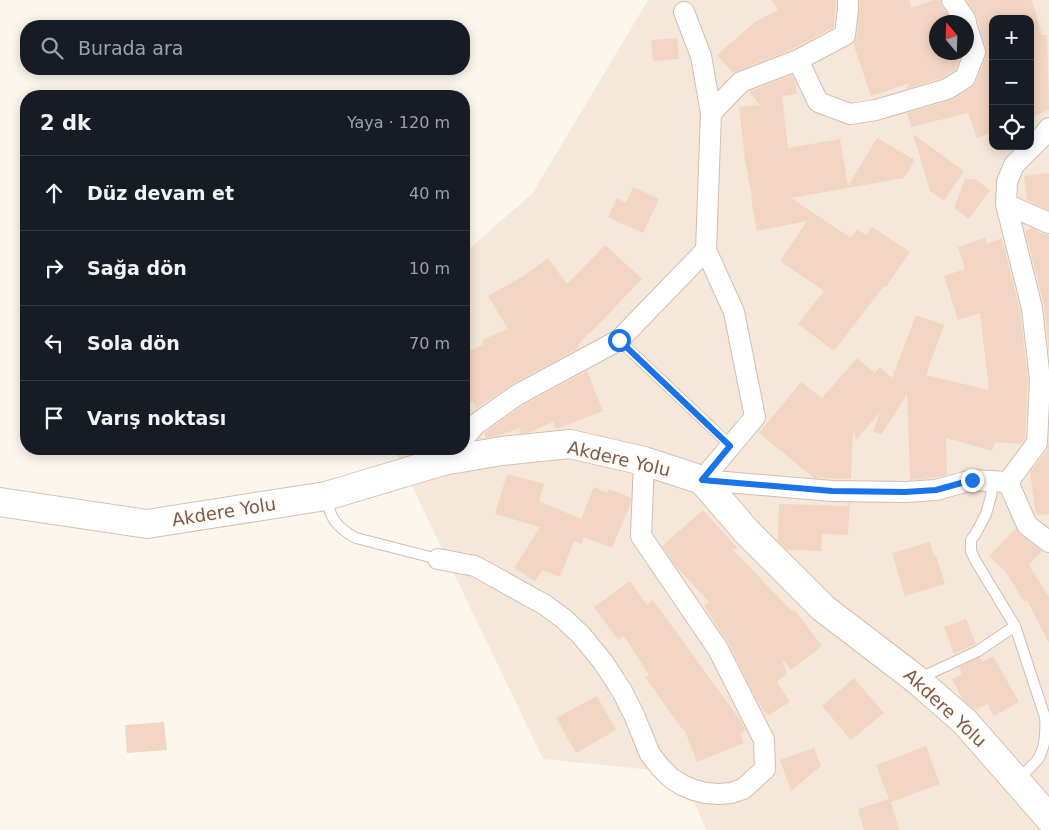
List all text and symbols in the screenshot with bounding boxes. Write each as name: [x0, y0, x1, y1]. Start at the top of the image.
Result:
north arrow: [929, 15, 974, 60]
map controls: [989, 15, 1034, 150]
button: +: [989, 15, 1034, 60]
search box: [20, 20, 470, 75]
icon: search: [38, 34, 66, 62]
text: Burada ara: [78, 37, 183, 59]
button: −: [989, 60, 1034, 105]
button: locate: [989, 105, 1034, 150]
text: 2 dk: [40, 111, 91, 135]
text: Yaya · 120 m: [347, 113, 450, 132]
icon: ahead: [40, 179, 68, 207]
text: Düz devam et: [87, 182, 234, 204]
text: 40 m: [409, 184, 450, 203]
icon: right: [40, 254, 68, 282]
text: Sağa dön: [87, 257, 187, 279]
text: 10 m: [409, 259, 450, 278]
icon: left: [40, 329, 68, 357]
route start: [608, 329, 631, 352]
text: Sola dön: [87, 332, 180, 354]
text: 70 m: [409, 334, 450, 353]
icon: arrive: [40, 404, 68, 432]
text: Varış noktası: [87, 407, 226, 429]
street label: Akdere Yolu: [566, 436, 673, 481]
route end: [961, 469, 984, 492]
street label: Akdere Yolu: [170, 493, 277, 530]
street label: Akdere Yolu: [900, 664, 991, 751]

